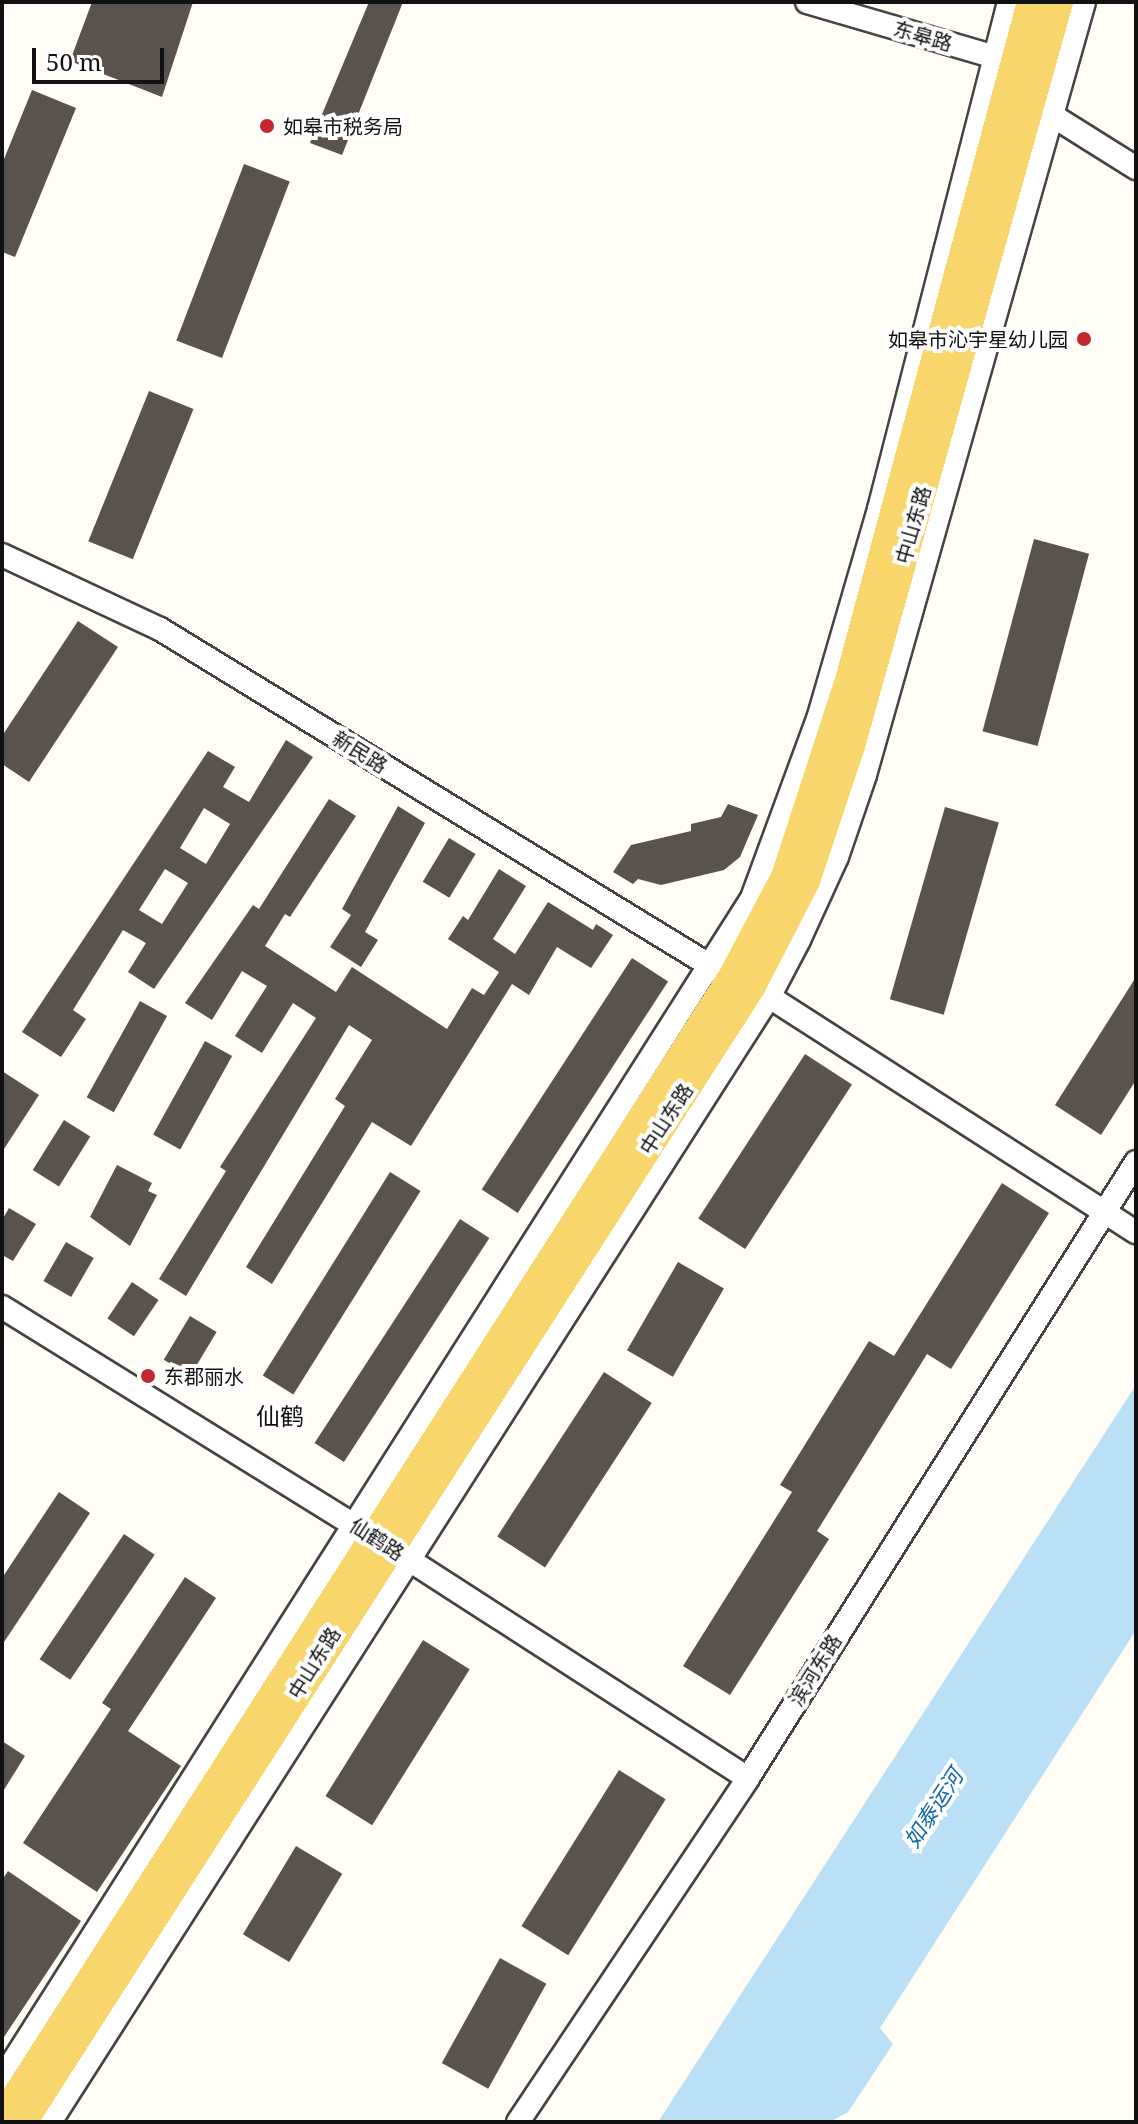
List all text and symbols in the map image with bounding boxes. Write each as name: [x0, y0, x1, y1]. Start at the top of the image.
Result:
street label: 东皋路: [891, 16, 955, 56]
scale bar: [36, 32, 168, 82]
text: 50 m: [46, 45, 102, 78]
place label: 如皋市税务局: [283, 114, 403, 138]
marker: 如皋市税务局: [258, 117, 276, 135]
place label: 如皋市沁宇星幼儿园: [888, 327, 1068, 351]
marker: 如皋市沁宇星幼儿园: [1075, 330, 1093, 348]
street label: 中山东路: [890, 483, 936, 567]
street label: 新民路: [328, 726, 392, 778]
street label: 中山东路: [634, 1079, 698, 1159]
place label: 东郡丽水: [164, 1364, 244, 1388]
marker: 东郡丽水: [139, 1367, 157, 1385]
district label: 仙鹤: [256, 1402, 304, 1430]
street label: 仙鹤路: [345, 1513, 409, 1565]
street label: 中山东路: [283, 1623, 345, 1703]
street label: 滨河东路: [784, 1630, 846, 1710]
water label: 如泰运河: [898, 1764, 968, 1852]

